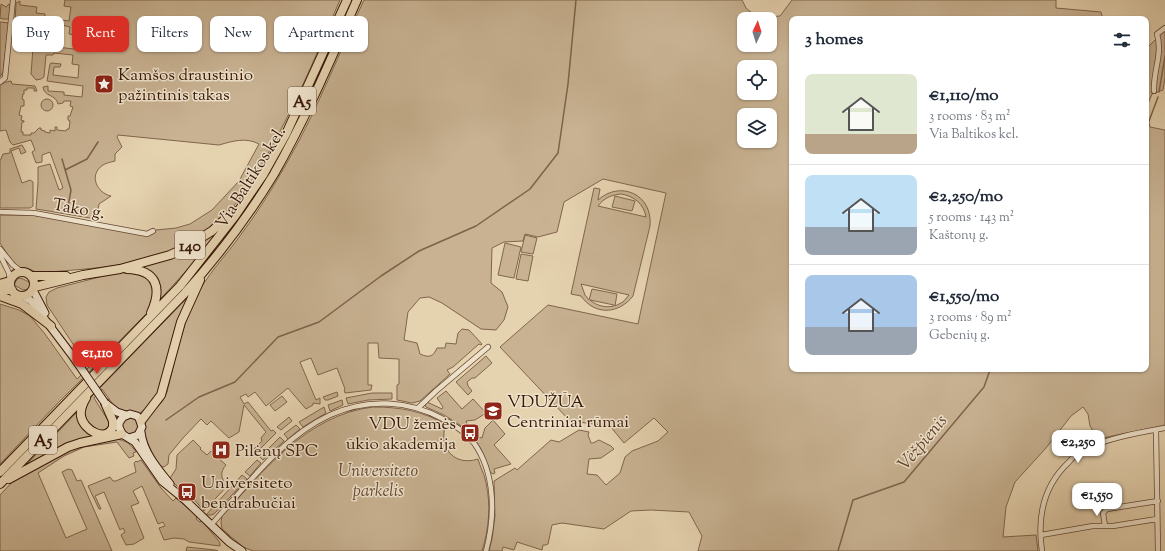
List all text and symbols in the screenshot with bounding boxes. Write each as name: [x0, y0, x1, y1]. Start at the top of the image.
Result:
north arrow: [737, 12, 777, 52]
map controls: [737, 12, 777, 148]
chip: Buy: [12, 16, 64, 52]
chip: Rent: [72, 16, 129, 52]
chip: Filters: [137, 16, 202, 52]
chip: New: [210, 16, 266, 52]
chip: Apartment: [274, 16, 368, 52]
text: 3 homes: [805, 28, 863, 52]
icon: filters: [1111, 29, 1133, 51]
button: locate: [737, 60, 777, 100]
place label: Kamšos draustinio pažintinis takas: [118, 64, 253, 108]
place icon: Kamšos draustinio pažintinis takas: [93, 73, 115, 95]
text: €1,110/mo: [929, 84, 999, 108]
road number: A5: [288, 87, 316, 115]
icon: home: [837, 90, 885, 138]
button: layers: [737, 108, 777, 148]
text: 3 rooms · 83 m²: [929, 108, 1010, 126]
street label: Via Baltikos kel.: [210, 122, 293, 234]
text: Via Baltikos kel.: [929, 126, 1019, 144]
text: €2,250/mo: [929, 185, 1003, 209]
icon: home: [837, 191, 885, 239]
street label: Tako g.: [51, 194, 107, 226]
text: 5 rooms · 143 m²: [929, 209, 1014, 227]
text: Kaštonų g.: [929, 227, 989, 245]
road number: 140: [175, 231, 205, 259]
text: €1,550/mo: [929, 285, 999, 309]
icon: home: [837, 291, 885, 339]
text: 3 rooms · 89 m²: [929, 309, 1012, 327]
text: Gebenių g.: [929, 327, 990, 345]
pin: €1,110: [64, 341, 130, 375]
text: €1,110: [81, 345, 113, 363]
place label: VDUŽŪA Centriniai rūmai: [507, 391, 629, 435]
school or university icon: VDUŽŪA Centriniai rūmai: [482, 400, 504, 422]
water label: Vėžpienis: [892, 410, 955, 477]
place label: VDU žemės ūkio akademija: [346, 413, 456, 457]
bus stop icon: VDU žemės ūkio akademija: [459, 422, 481, 444]
road number: A5: [29, 426, 57, 454]
pin: €2,250: [1045, 430, 1111, 464]
text: €2,250: [1061, 434, 1095, 452]
hospital icon: Pilėnų SPC: [210, 439, 232, 461]
place label: Pilėnų SPC: [235, 440, 318, 464]
park label: Universiteto parkelis: [338, 460, 418, 504]
place label: Universiteto bendrabučiai: [201, 472, 296, 516]
bus stop icon: Universiteto bendrabučiai: [176, 481, 198, 503]
pin: €1,550: [1064, 483, 1130, 517]
text: €1,550: [1081, 487, 1113, 505]

